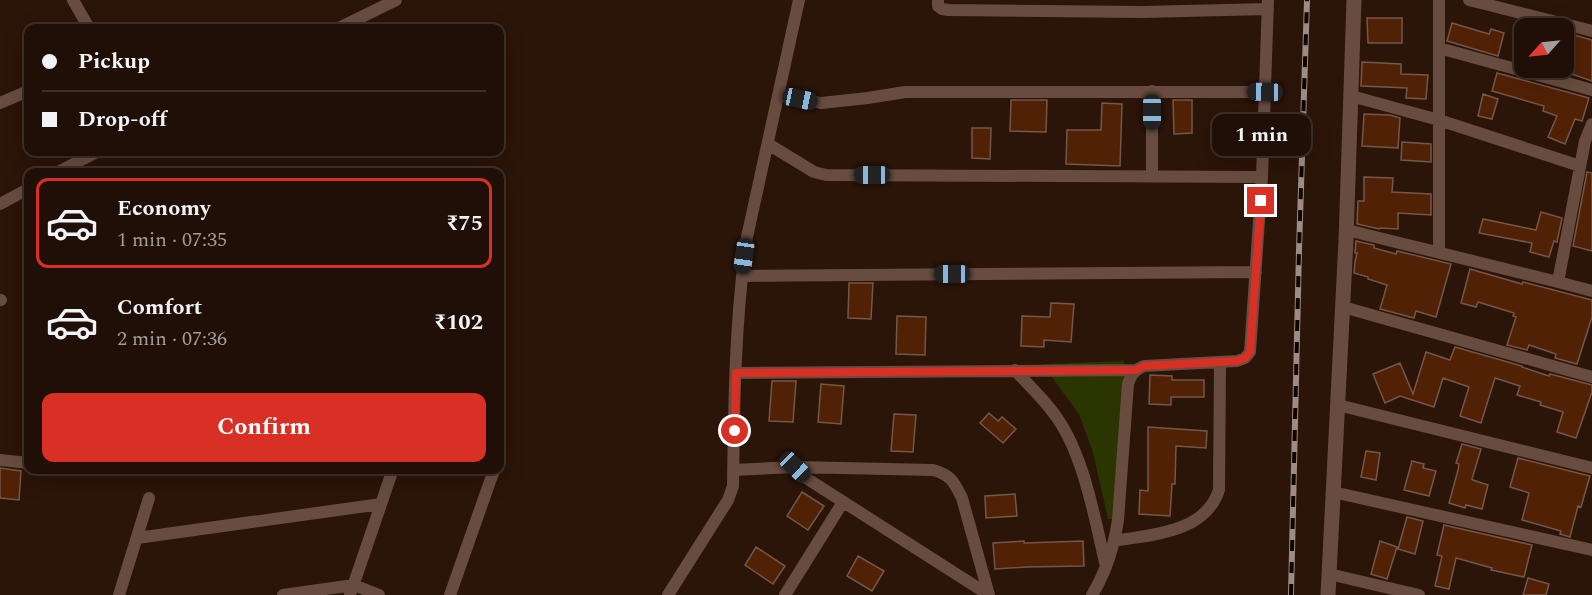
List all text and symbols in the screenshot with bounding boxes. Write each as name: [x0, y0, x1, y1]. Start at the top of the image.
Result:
north arrow: [1514, 18, 1574, 78]
map controls: [1514, 18, 1574, 78]
text: Pickup: [78, 45, 150, 78]
car: [1247, 83, 1283, 101]
car: [781, 86, 819, 112]
car: [1143, 94, 1161, 130]
text: Drop-off: [78, 103, 167, 136]
callout: 1 min: [1212, 114, 1310, 156]
text: 1 min: [1235, 120, 1288, 150]
car: [854, 166, 890, 184]
route end: [1247, 187, 1274, 214]
text: Economy: [117, 192, 210, 225]
icon: car: [45, 196, 99, 250]
text: ₹75: [446, 207, 483, 240]
text: 1 min · 07:35: [117, 225, 227, 255]
car: [733, 237, 755, 275]
car: [934, 265, 970, 283]
text: Comfort: [117, 291, 202, 324]
icon: car: [45, 295, 99, 349]
text: ₹102: [434, 306, 483, 339]
text: 2 min · 07:36: [117, 324, 227, 354]
button: Confirm: [42, 393, 486, 462]
route start: [721, 417, 748, 444]
car: [776, 448, 814, 486]

